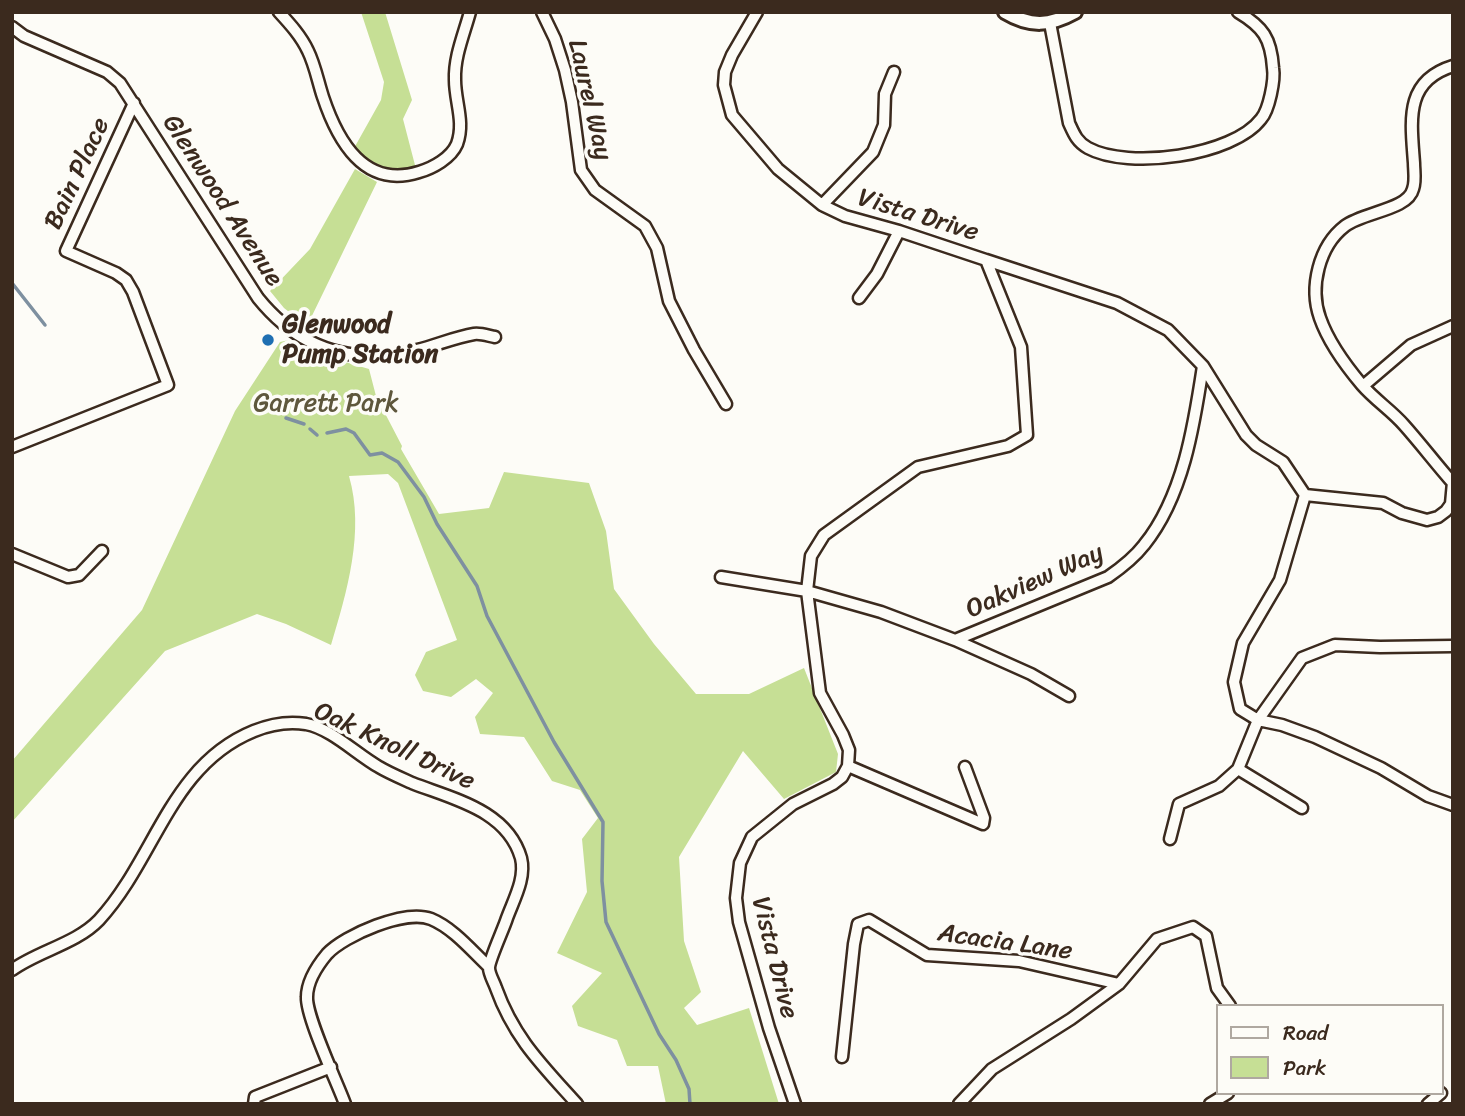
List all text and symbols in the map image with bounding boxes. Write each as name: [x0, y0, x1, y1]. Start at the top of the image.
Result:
street label: Laurel Way: [560, 37, 618, 163]
street label: Glenwood Avenue: [155, 109, 289, 293]
street label: Bain Place: [39, 113, 117, 235]
street label: Vista Drive: [854, 183, 982, 249]
place label: Glenwood Pump Station: [282, 309, 438, 370]
marker: Glenwood Pump Station: [260, 332, 276, 348]
park label: Garrett Park: [253, 388, 399, 420]
street label: Oakview Way: [962, 538, 1108, 626]
street label: Oak Knoll Drive: [309, 696, 479, 798]
street label: Vista Drive: [744, 894, 804, 1022]
street label: Acacia Lane: [936, 918, 1074, 968]
legend: [1216, 1004, 1444, 1095]
text: Road: [1283, 1014, 1328, 1052]
text: Park: [1283, 1049, 1326, 1087]

